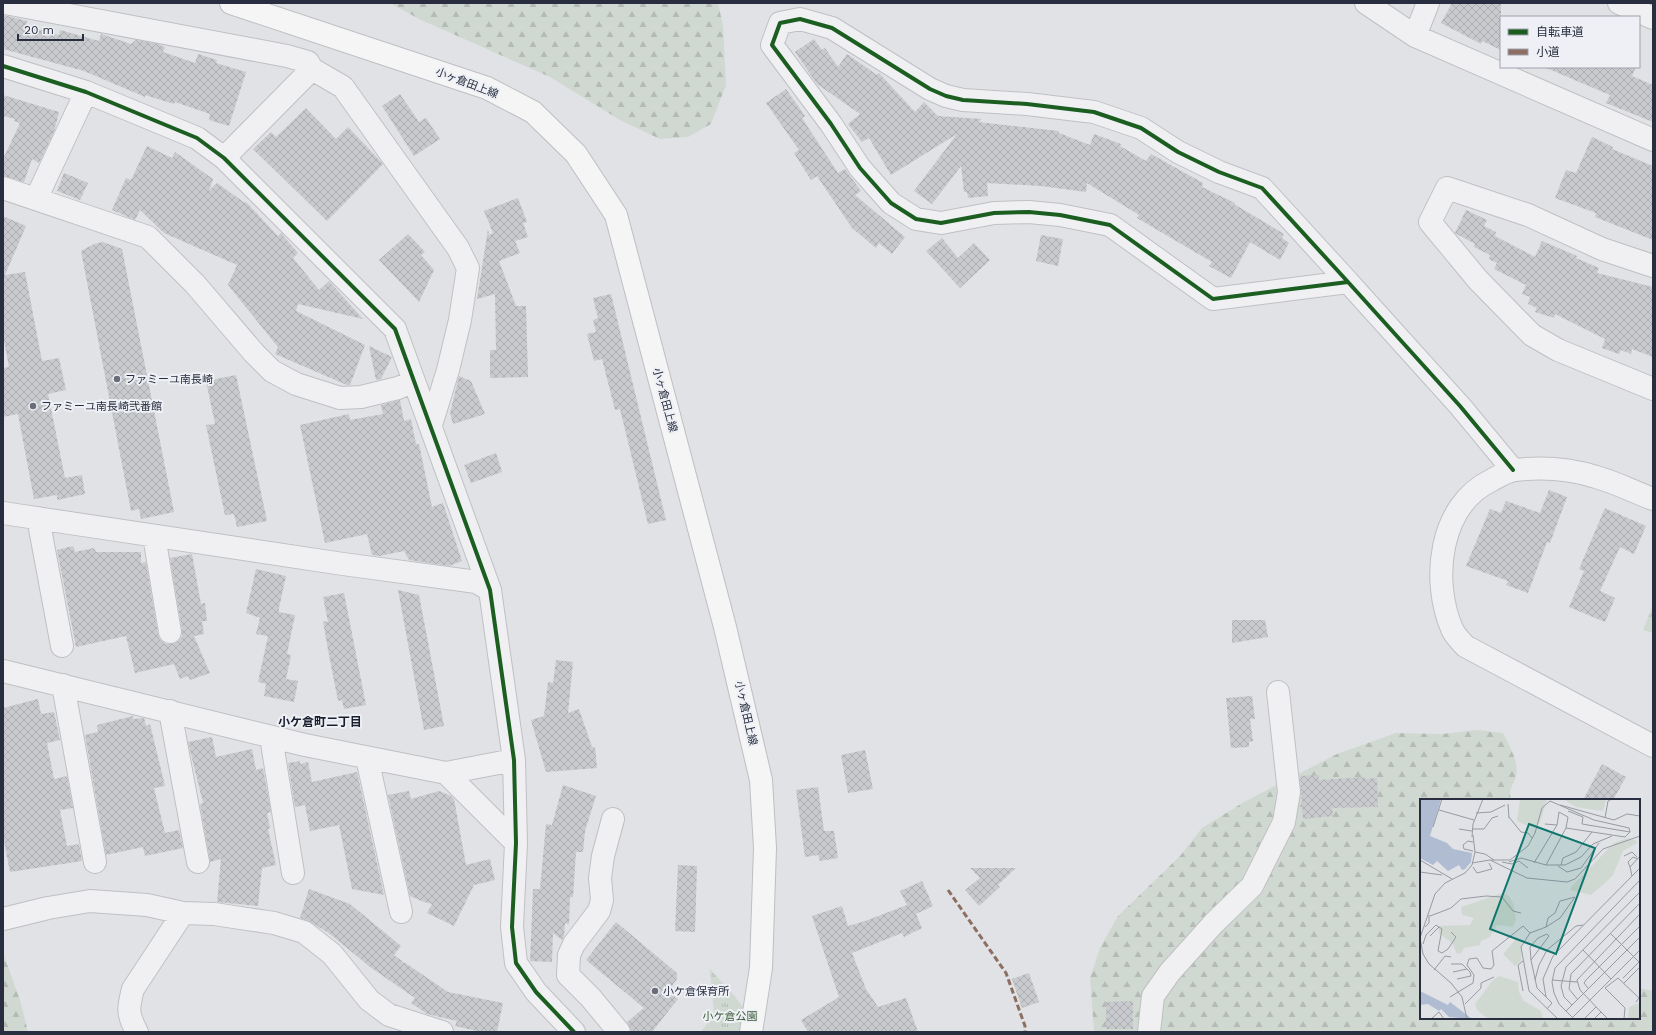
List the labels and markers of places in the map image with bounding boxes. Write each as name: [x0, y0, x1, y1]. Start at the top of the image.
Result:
place label: ファミーユ南長崎: [125, 373, 213, 386]
marker: ファミーユ南長崎: [112, 374, 122, 384]
place label: ファミーユ南長崎弐番館: [41, 400, 162, 413]
marker: ファミーユ南長崎弐番館: [28, 401, 38, 411]
place label: 小ケ倉保育所: [663, 985, 730, 998]
marker: 小ケ倉保育所: [650, 986, 660, 996]

